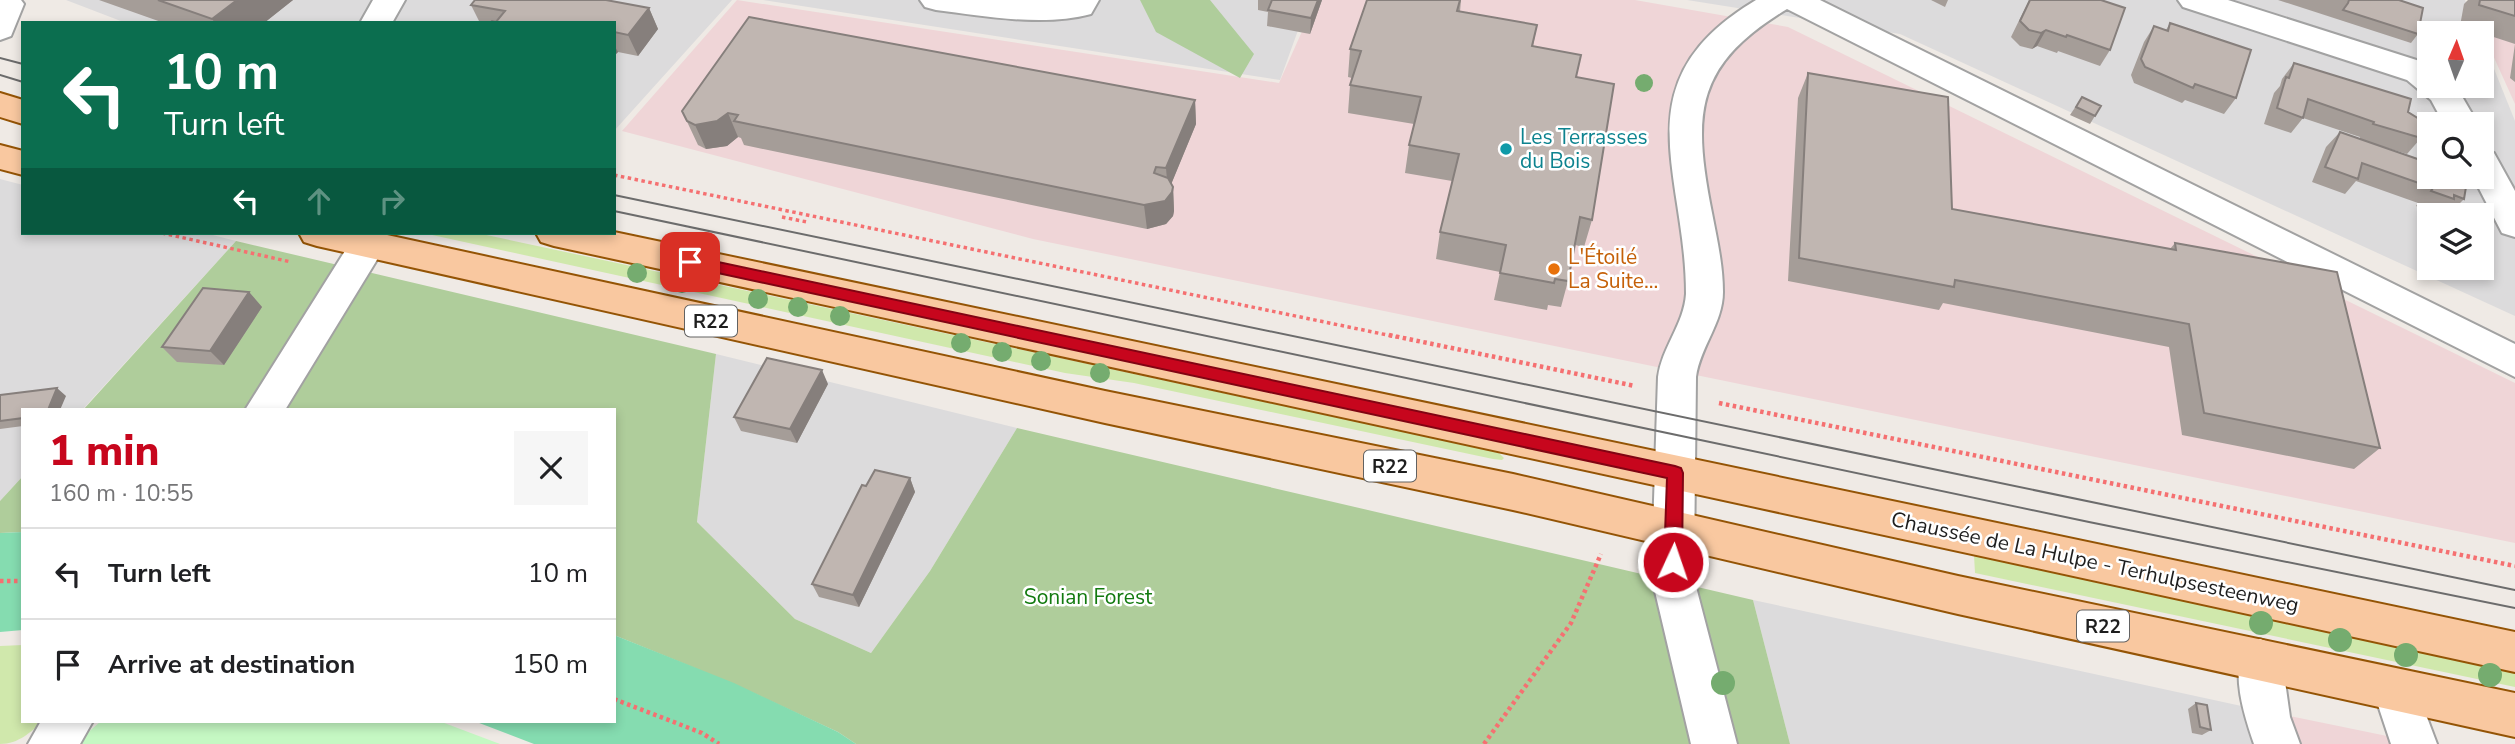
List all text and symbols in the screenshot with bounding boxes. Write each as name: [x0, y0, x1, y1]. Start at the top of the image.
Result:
north arrow: [2417, 21, 2494, 98]
map controls: [2417, 21, 2494, 280]
text: 10 m: [164, 39, 279, 106]
icon: left: [49, 49, 140, 140]
text: Turn left: [164, 103, 284, 146]
button: search: [2417, 112, 2494, 189]
place label: Les Terrasses du Bois: [1520, 123, 1648, 175]
marker: Les Terrasses du Bois: [1498, 141, 1514, 157]
icon: left: [227, 182, 265, 220]
icon: ahead: [300, 182, 338, 220]
icon: right: [373, 182, 411, 220]
button: layers: [2417, 203, 2494, 280]
pin: [660, 232, 720, 292]
icon: arrive: [671, 243, 709, 281]
place label: L'Étoilé La Suite...: [1568, 243, 1658, 295]
marker: L'Étoilé La Suite...: [1546, 261, 1562, 277]
road number: R22: [685, 306, 737, 336]
text: 1 min: [49, 423, 159, 480]
button: close: [514, 431, 588, 505]
road number: R22: [1364, 450, 1416, 481]
text: 160 m · 10:55: [49, 478, 194, 509]
street label: Chaussée de La Hulpe - Terhulpsesteenweg: [1888, 505, 2302, 619]
position arrow: [1636, 525, 1710, 599]
icon: left: [49, 555, 87, 593]
text: Turn left: [108, 556, 211, 591]
text: 10 m: [528, 556, 588, 591]
park label: Sonian Forest: [1024, 583, 1153, 611]
road number: R22: [2077, 610, 2129, 642]
icon: arrive: [49, 646, 87, 684]
text: Arrive at destination: [108, 647, 355, 682]
text: 150 m: [512, 647, 588, 682]

